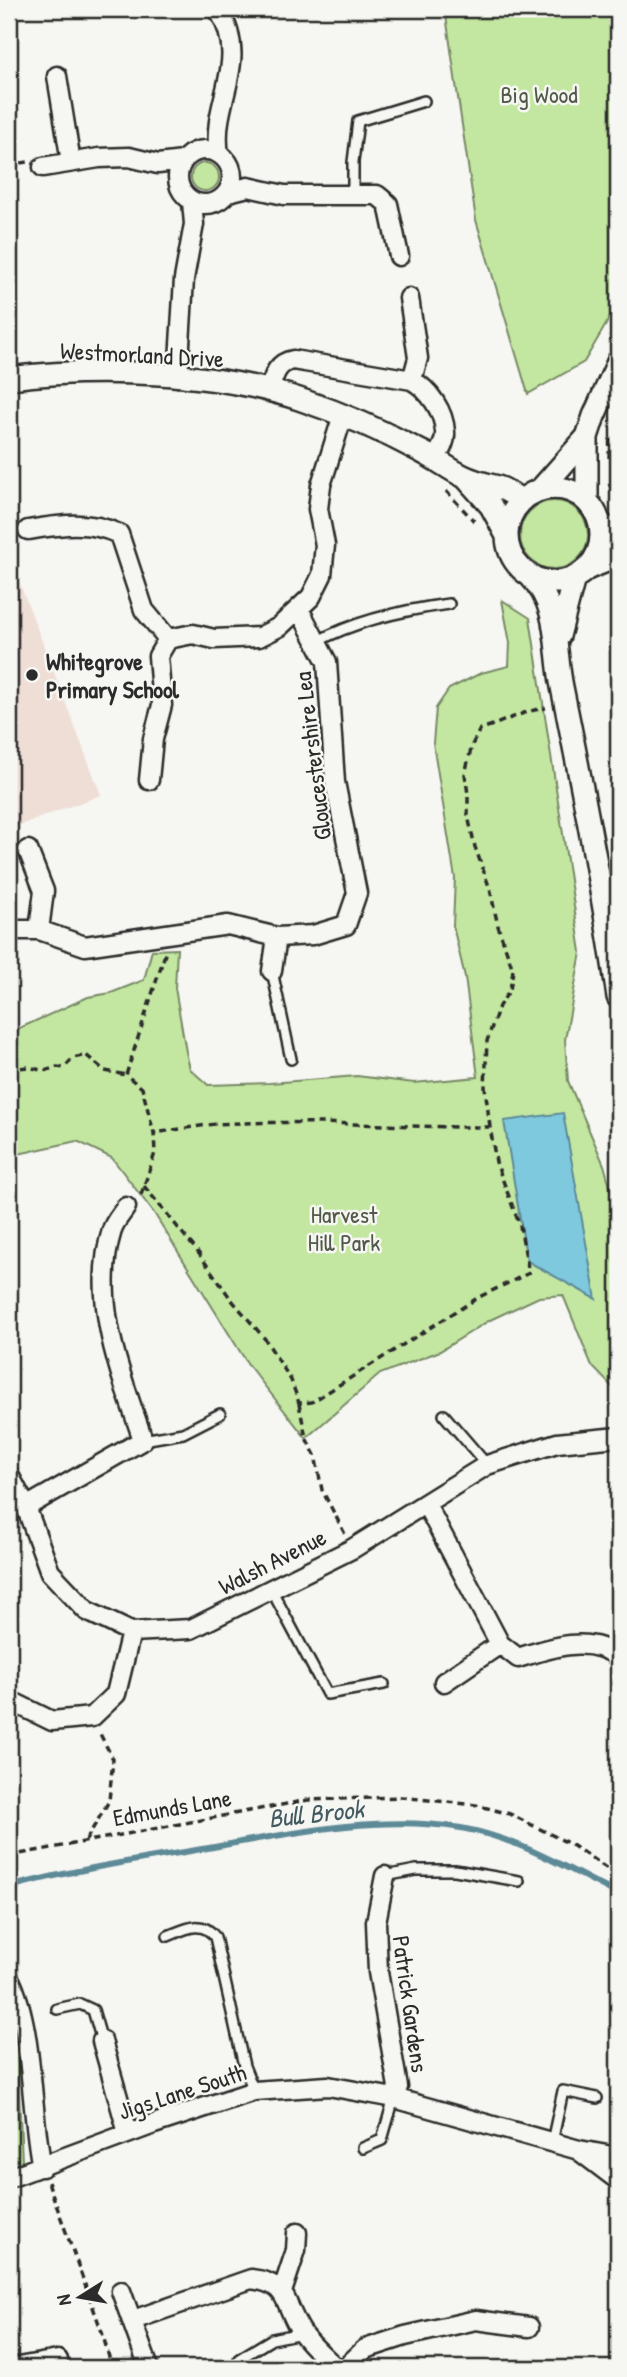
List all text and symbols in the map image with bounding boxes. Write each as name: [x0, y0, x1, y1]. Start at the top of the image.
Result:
park label: Big Wood: [500, 78, 578, 110]
street label: Westmorland Drive: [59, 334, 225, 374]
place label: Whitegrove Primary School: [46, 645, 180, 706]
marker: Whitegrove Primary School: [24, 667, 40, 683]
street label: Gloucestershire Lea: [286, 670, 338, 842]
park label: Harvest Hill Park: [308, 1198, 380, 1258]
street label: Walsh Avenue: [213, 1520, 331, 1602]
street label: Edmunds Lane: [110, 1781, 234, 1833]
water label: Bull Brook: [267, 1790, 368, 1835]
street label: Patrick Gardens: [386, 1934, 436, 2074]
street label: Jigs Lane South: [114, 2055, 250, 2127]
north arrow: [46, 2262, 116, 2332]
text: N: [50, 2293, 77, 2308]

